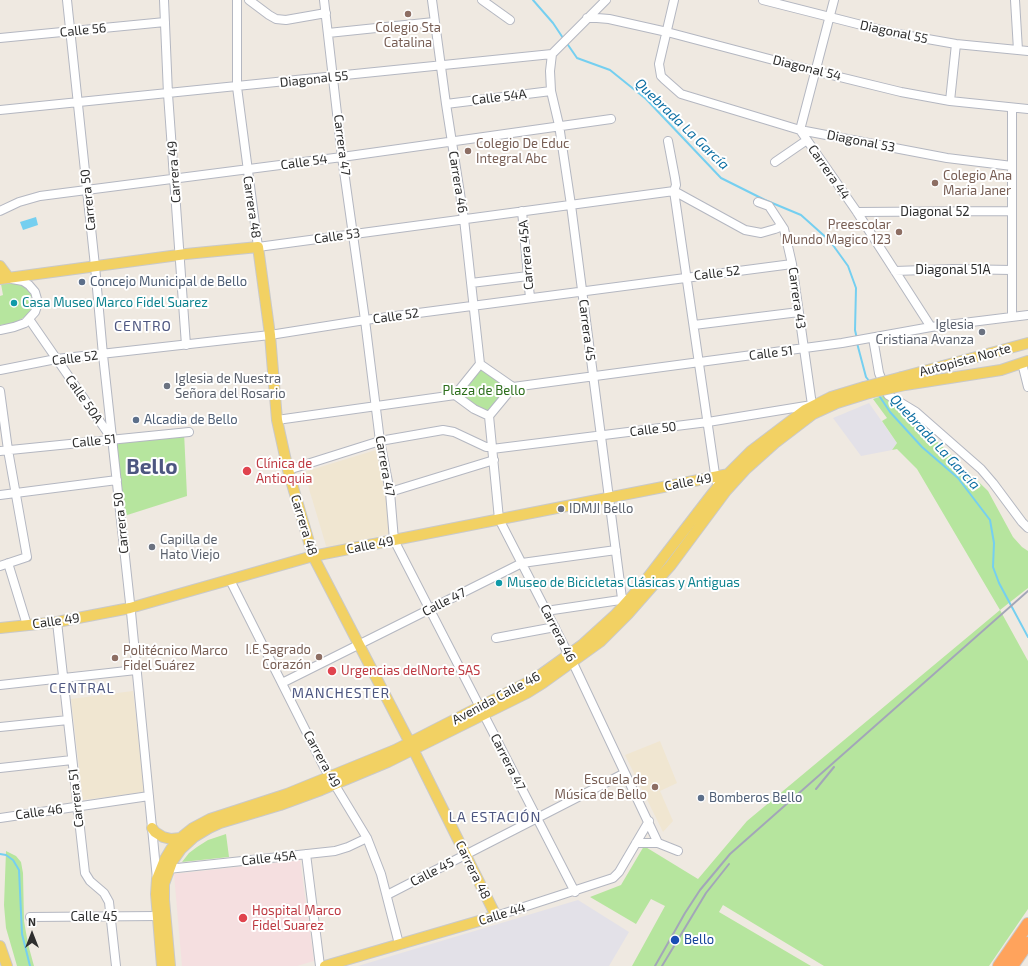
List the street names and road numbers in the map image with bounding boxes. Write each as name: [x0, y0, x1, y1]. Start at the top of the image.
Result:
street label: Diagonal 55: [859, 17, 929, 47]
street label: Calle 56: [59, 20, 107, 40]
street label: Diagonal 54: [771, 52, 843, 84]
street label: Diagonal 55: [279, 68, 349, 90]
street label: Calle 54A: [471, 86, 527, 108]
street label: Carrera 47: [330, 113, 354, 177]
street label: Diagonal 53: [826, 127, 896, 155]
street label: Carrera 49: [164, 140, 184, 204]
street label: Carrera 44: [805, 142, 853, 202]
street label: Carrera 46: [445, 150, 471, 214]
street label: Calle 54: [280, 151, 328, 173]
street label: Carrera 50: [77, 168, 99, 232]
street label: Carrera 48: [240, 175, 264, 239]
street label: Diagonal 52: [900, 204, 970, 220]
street label: Carrera 45A: [515, 219, 537, 291]
street label: Calle 53: [313, 225, 361, 247]
street label: Calle 52: [693, 262, 741, 284]
street label: Diagonal 51A: [915, 262, 991, 278]
street label: Carrera 43: [785, 266, 809, 330]
street label: Carrera 45: [575, 298, 599, 362]
street label: Calle 52: [372, 305, 420, 327]
street label: Autopista Norte: [918, 340, 1012, 380]
street label: Calle 51: [748, 343, 794, 363]
street label: Calle 52: [51, 347, 99, 369]
street label: Calle 50A: [62, 372, 106, 426]
street label: Calle 50: [629, 418, 677, 440]
street label: Calle 51: [71, 431, 117, 451]
street label: Carrera 47: [372, 434, 398, 498]
street label: Calle 49: [663, 470, 713, 494]
street label: Carrera 50: [110, 491, 132, 555]
street label: Carrera 48: [287, 493, 321, 557]
street label: Calle 49: [345, 533, 395, 557]
street label: Calle 47: [420, 584, 468, 620]
street label: Carrera 46: [537, 602, 579, 664]
street label: Calle 49: [31, 610, 81, 632]
street label: Avenida Calle 46: [449, 668, 543, 728]
street label: Carrera 49: [300, 728, 344, 790]
street label: Carrera 47: [487, 731, 529, 793]
street label: Carrera 51: [65, 768, 87, 828]
street label: Calle 46: [14, 801, 64, 823]
street label: Carrera 48: [452, 838, 494, 902]
street label: Calle 45A: [241, 847, 297, 869]
street label: Calle 45: [407, 854, 457, 890]
street label: Calle 44: [477, 900, 527, 928]
street label: Calle 45: [70, 909, 118, 925]

